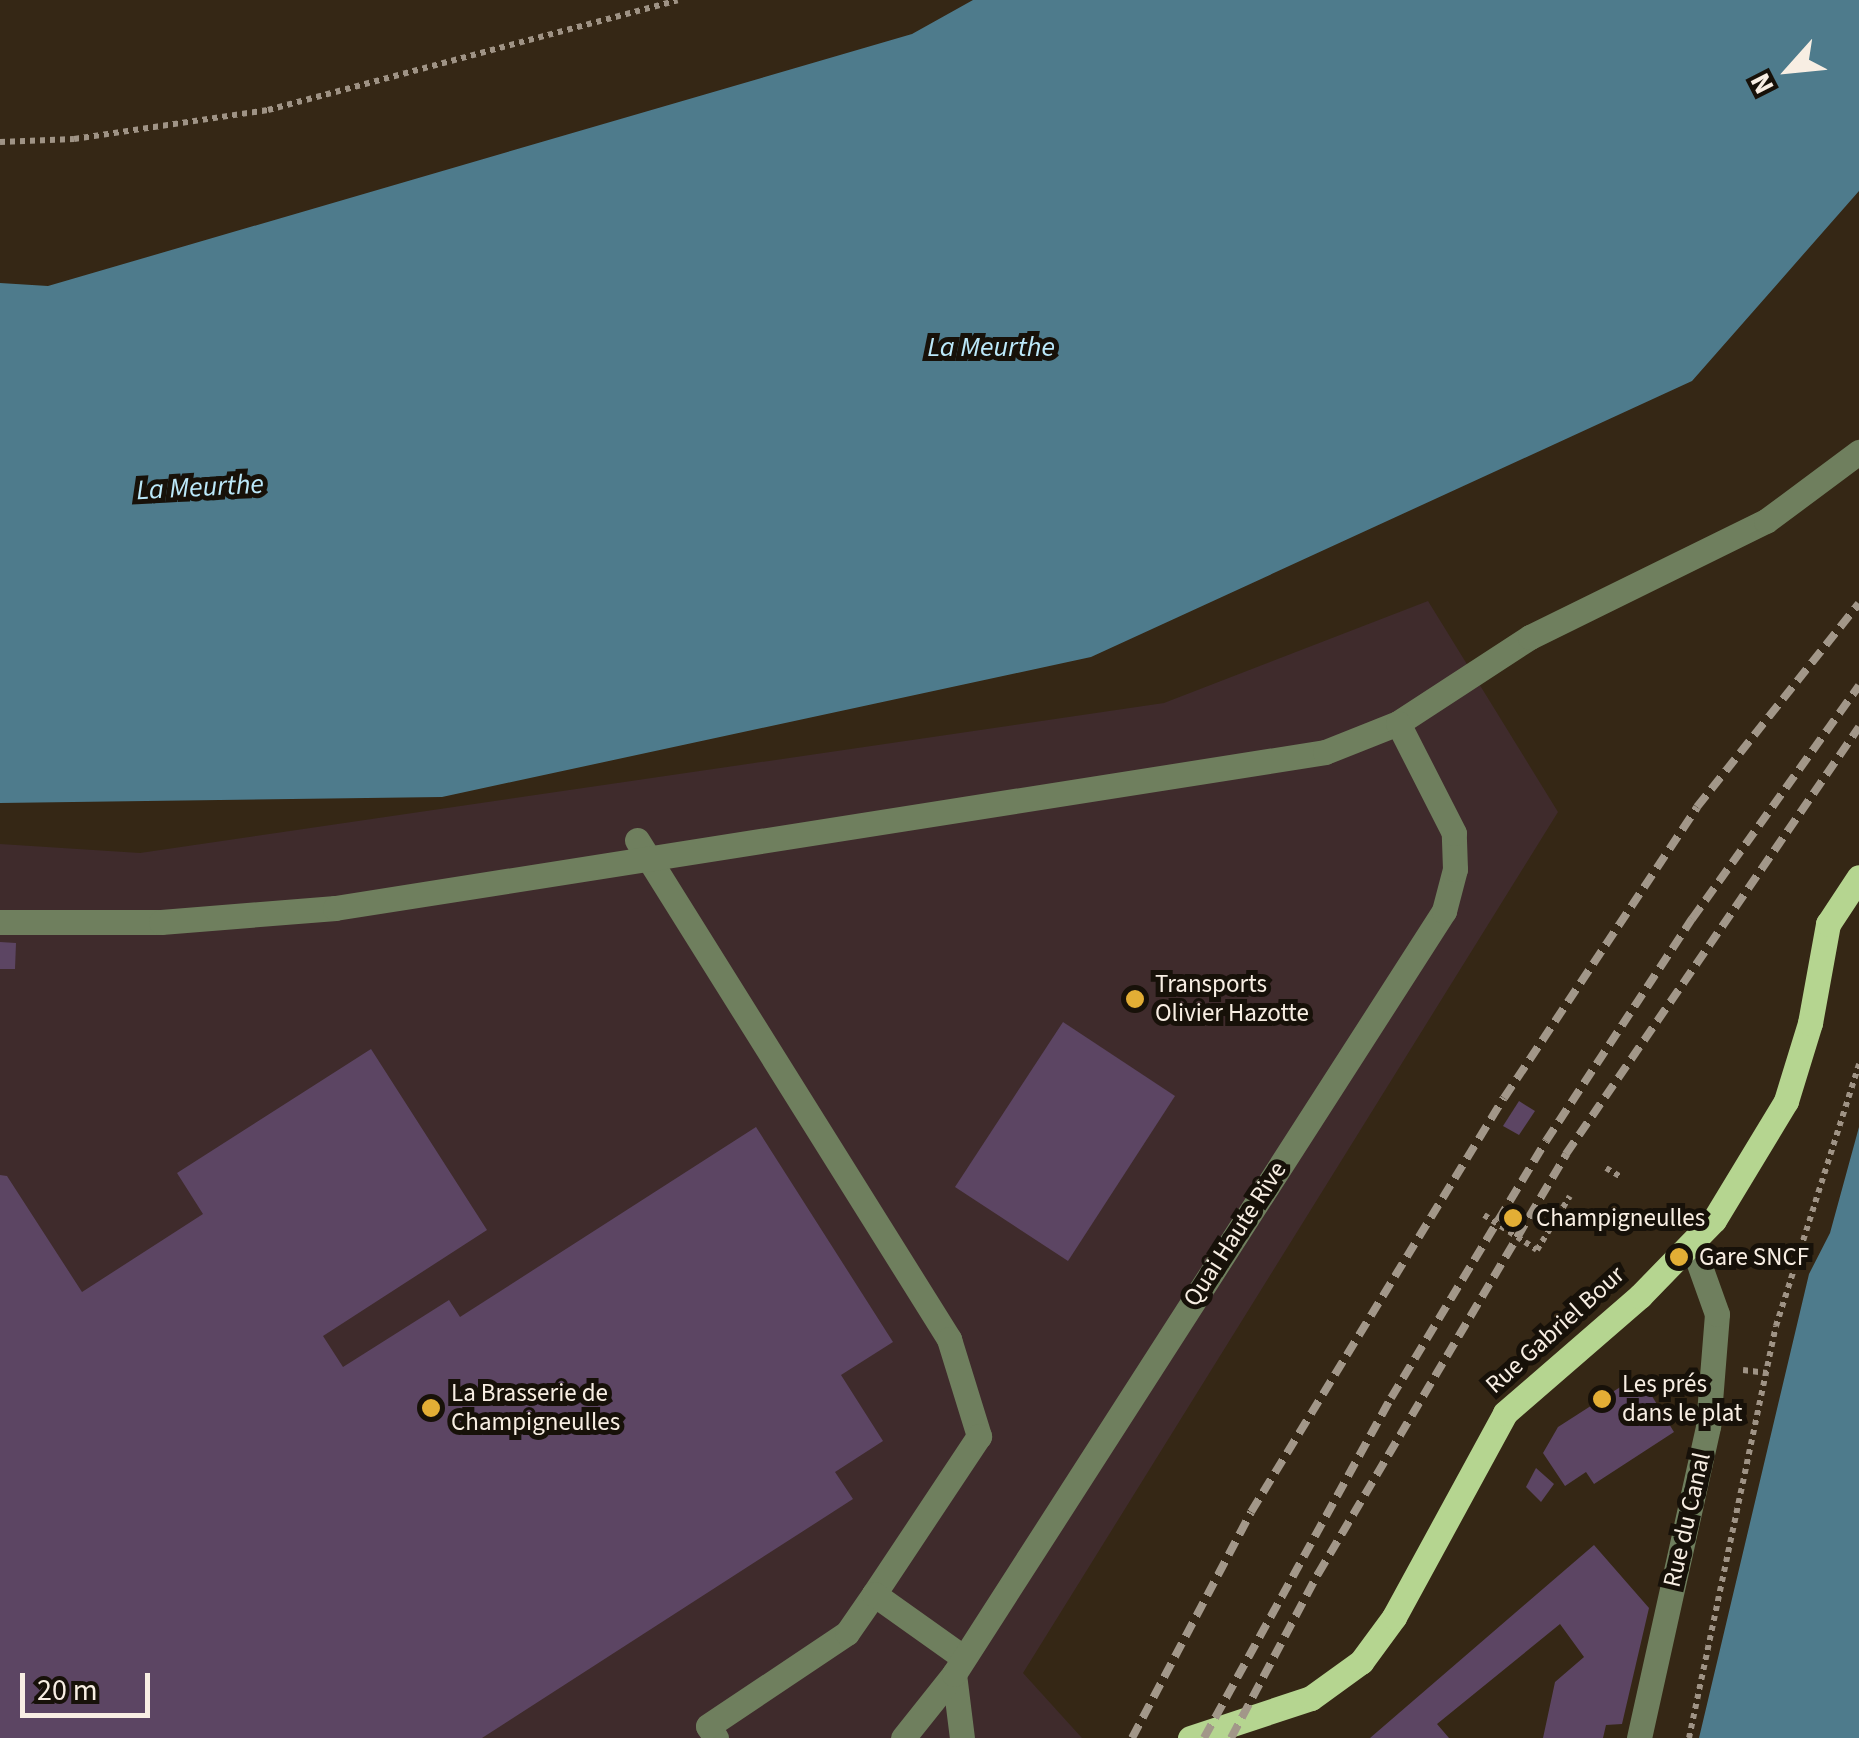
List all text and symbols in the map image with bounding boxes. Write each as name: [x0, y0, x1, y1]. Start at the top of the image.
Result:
north arrow: [1739, 20, 1839, 120]
text: N: [1740, 66, 1784, 101]
water label: La Meurthe: [927, 330, 1055, 364]
water label: La Meurthe: [135, 467, 265, 507]
place label: Transports Olivier Hazotte: [1155, 970, 1309, 1029]
marker: Transports Olivier Hazotte: [1124, 988, 1146, 1010]
street label: Quai Haute Rive: [1177, 1156, 1293, 1312]
place label: Champigneulles: [1536, 1203, 1705, 1233]
marker: Champigneulles: [1500, 1205, 1526, 1231]
place label: Gare SNCF: [1699, 1242, 1809, 1272]
marker: Gare SNCF: [1668, 1246, 1690, 1268]
street label: Rue Gabriel Bour: [1479, 1260, 1631, 1400]
place label: Les prés dans le plat: [1622, 1370, 1742, 1429]
place label: La Brasserie de Champigneulles: [451, 1379, 620, 1438]
marker: Les prés dans le plat: [1591, 1388, 1613, 1410]
marker: La Brasserie de Champigneulles: [420, 1397, 442, 1419]
street label: Rue du Canal: [1657, 1450, 1717, 1590]
scale bar: [25, 1653, 155, 1715]
text: 20 m: [37, 1669, 98, 1712]

